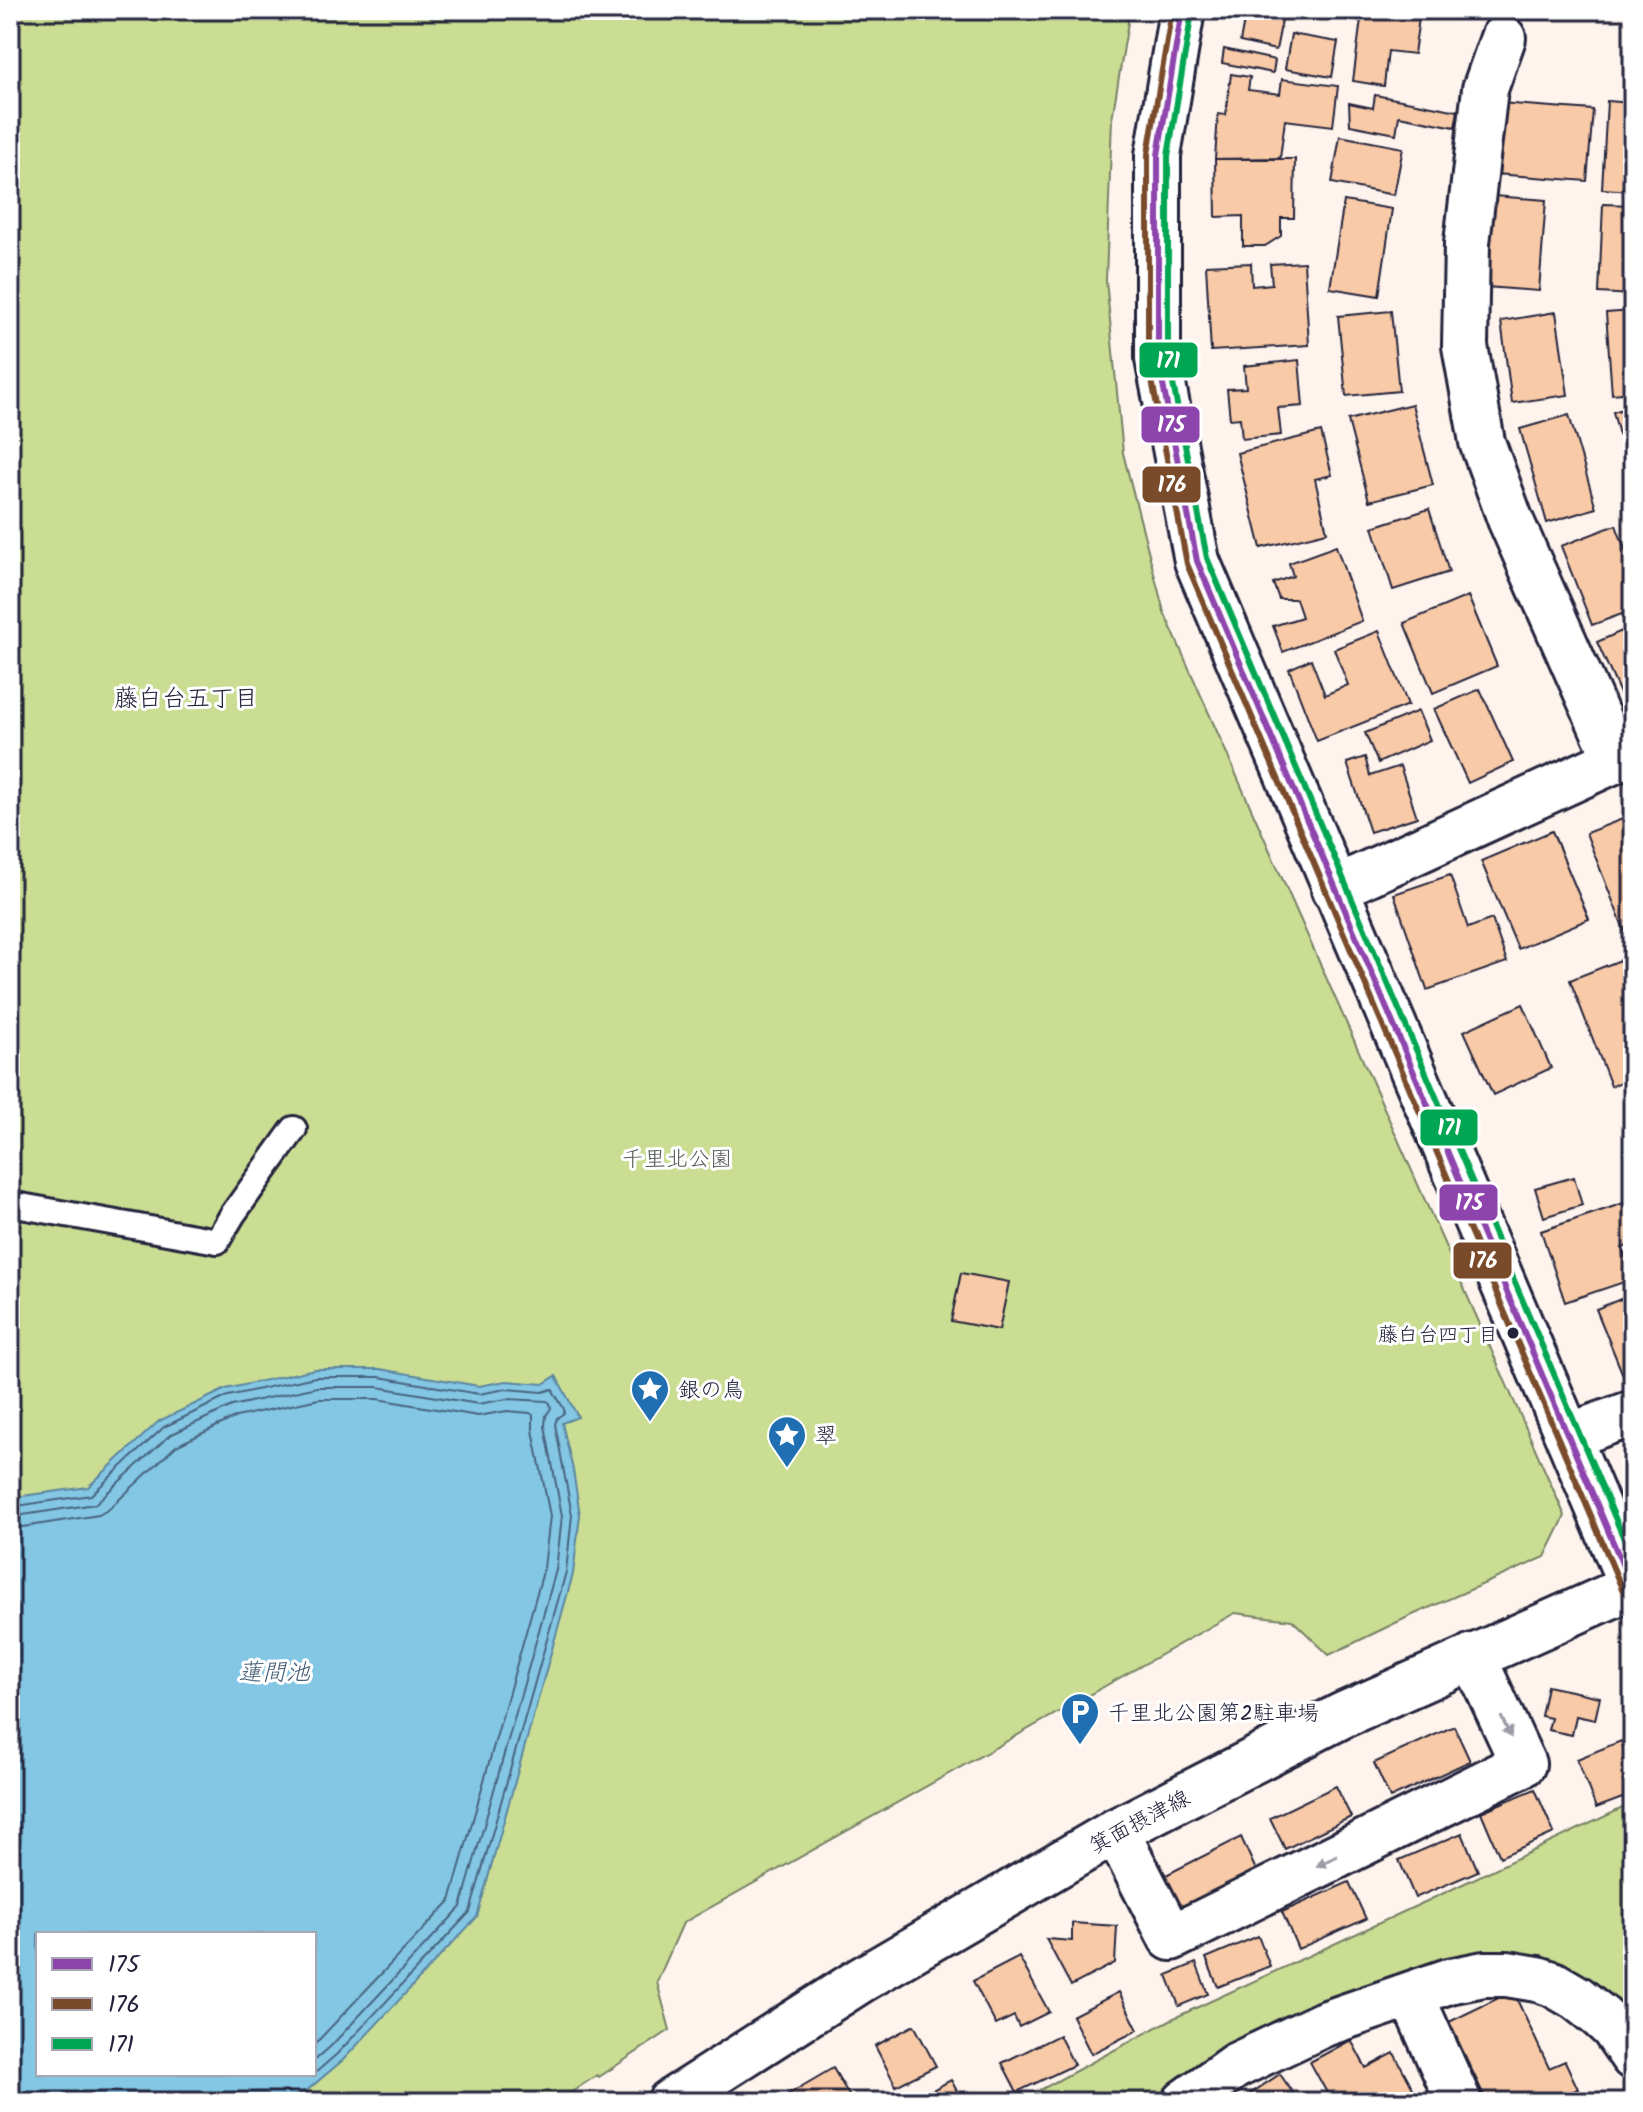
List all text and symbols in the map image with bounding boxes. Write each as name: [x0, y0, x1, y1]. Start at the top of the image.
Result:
line badge: 171: [1138, 341, 1199, 379]
text: 171: [1156, 345, 1180, 380]
line badge: 175: [1140, 405, 1201, 444]
text: 175: [1157, 409, 1187, 444]
line badge: 176: [1141, 465, 1202, 504]
text: 176: [1158, 469, 1187, 504]
district label: 藤白台五丁目: [114, 680, 258, 719]
line badge: 171: [1419, 1108, 1479, 1147]
text: 171: [1437, 1112, 1461, 1147]
park label: 千里北公園: [622, 1143, 732, 1178]
line badge: 175: [1438, 1183, 1499, 1222]
text: 175: [1455, 1187, 1485, 1222]
line badge: 176: [1452, 1241, 1513, 1280]
text: 176: [1469, 1245, 1498, 1280]
place label: 藤白台四丁目: [1378, 1320, 1498, 1352]
marker: 藤白台四丁目: [1505, 1325, 1521, 1341]
place icon: 銀の鳥: [629, 1368, 671, 1423]
place label: 銀の鳥: [678, 1374, 744, 1409]
place icon: 翠: [766, 1414, 808, 1469]
place label: 翠: [815, 1420, 837, 1455]
water label: 蓮間池: [238, 1654, 311, 1693]
parking icon: 千里北公園第2駐車場: [1059, 1691, 1101, 1746]
place label: 千里北公園第2駐車場: [1108, 1697, 1319, 1732]
one-way arrow: [1499, 1715, 1513, 1738]
street label: 箕面摂津線: [1083, 1782, 1197, 1864]
one-way arrow: [1315, 1854, 1339, 1868]
legend: [36, 1932, 316, 2076]
text: 175: [108, 1946, 142, 1985]
text: 176: [108, 1986, 140, 2025]
text: 171: [108, 2026, 134, 2065]

